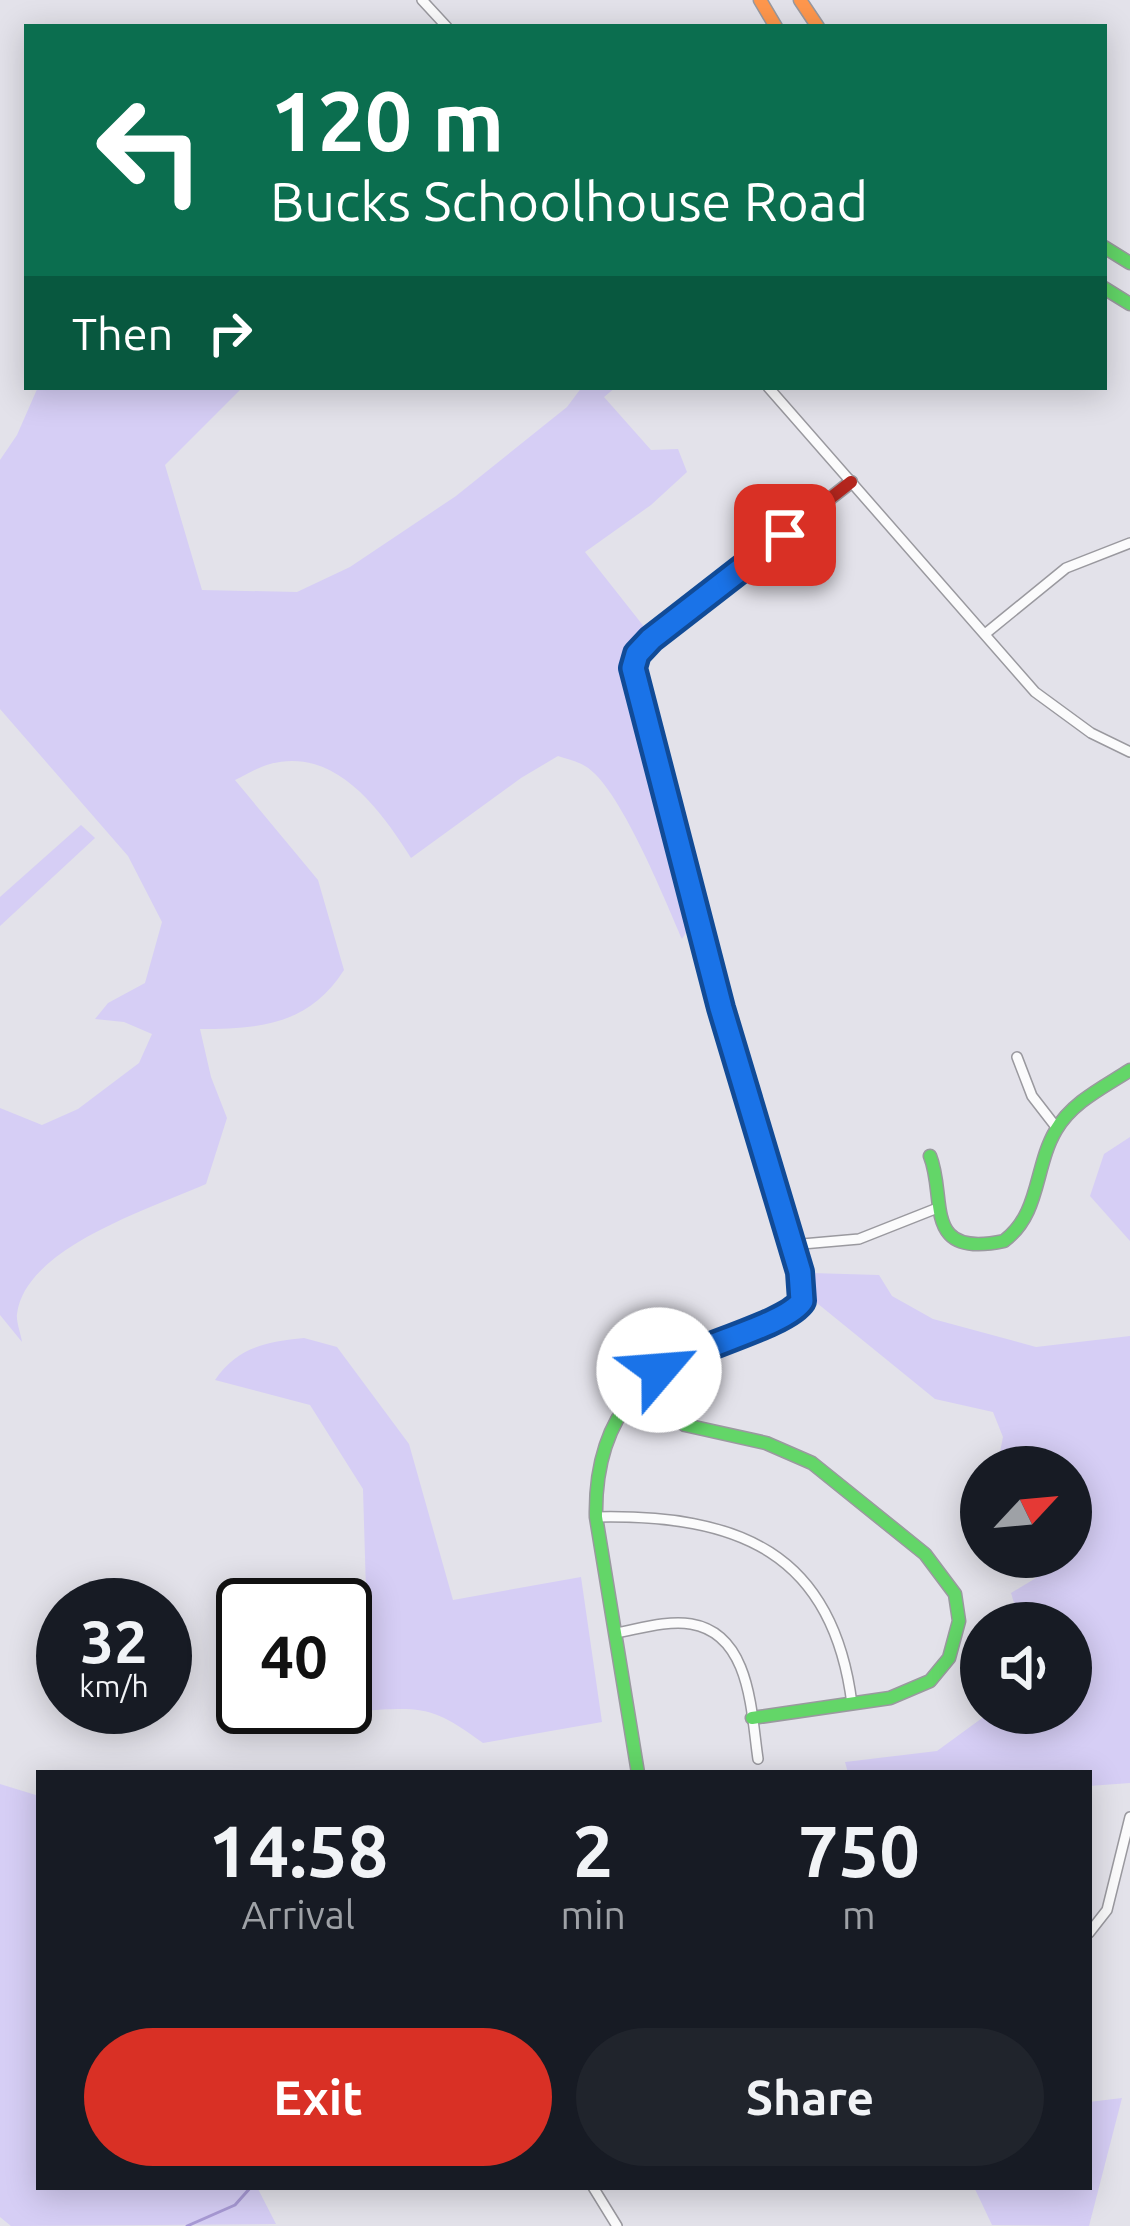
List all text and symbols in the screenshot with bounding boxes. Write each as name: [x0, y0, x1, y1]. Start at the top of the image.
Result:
icon: left: [72, 72, 228, 228]
text: 120 m: [270, 73, 504, 167]
text: Bucks Schoolhouse Road: [270, 171, 868, 231]
icon: right: [197, 300, 263, 366]
text: Then: [72, 308, 173, 359]
pin: [734, 484, 836, 586]
icon: arrive: [752, 502, 818, 568]
position arrow: [596, 1307, 722, 1433]
north arrow: [960, 1446, 1092, 1578]
map controls: [960, 1446, 1092, 1734]
speed limit sign: 40: [216, 1578, 372, 1734]
button: sound: [960, 1602, 1092, 1734]
text: 32: [80, 1607, 148, 1674]
text: km/h: [79, 1669, 149, 1703]
text: 14:58: [208, 1810, 388, 1891]
text: 2: [573, 1810, 613, 1891]
text: 750: [798, 1810, 920, 1891]
text: Arrival: [241, 1893, 355, 1936]
text: min: [560, 1893, 626, 1936]
text: m: [842, 1893, 876, 1936]
button: Exit: [84, 2028, 552, 2166]
button: Share: [576, 2028, 1044, 2166]

